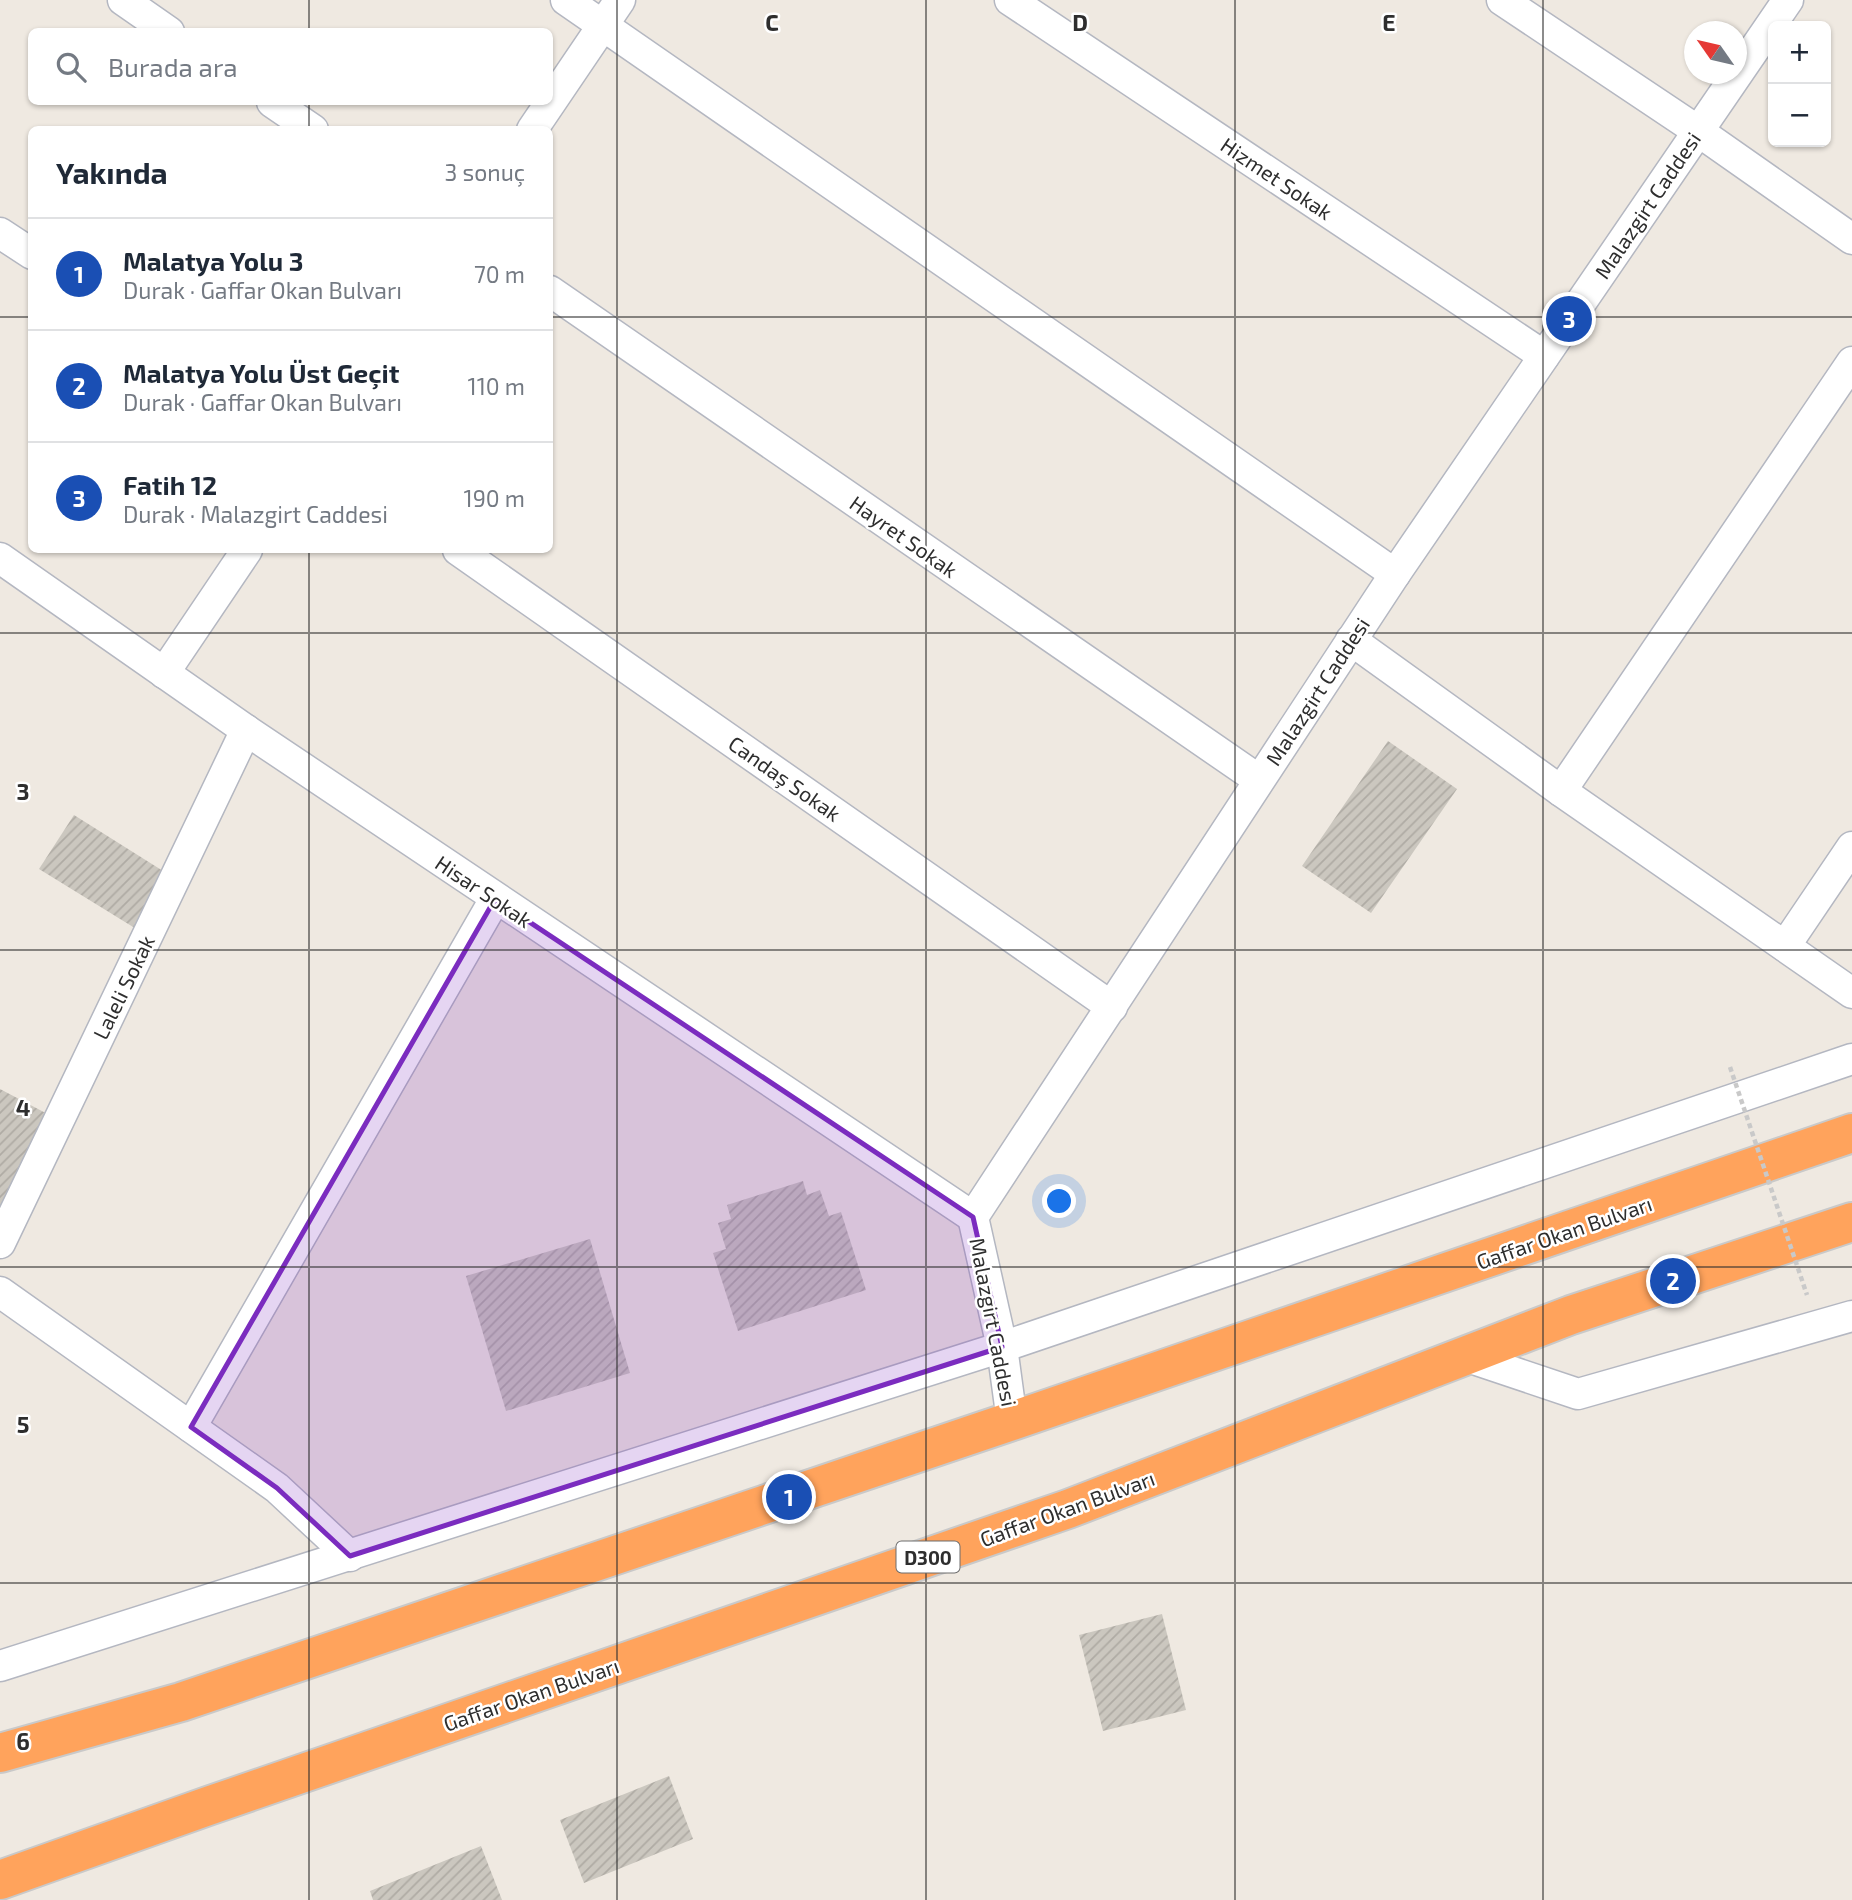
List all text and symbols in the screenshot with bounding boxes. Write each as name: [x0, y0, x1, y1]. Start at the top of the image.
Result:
text: C: [765, 8, 779, 36]
text: D: [1072, 8, 1088, 36]
text: E: [1382, 8, 1396, 36]
north arrow: [1684, 21, 1747, 84]
map controls: [1768, 21, 1831, 147]
button: +: [1768, 21, 1831, 84]
search box: [28, 28, 553, 105]
icon: search: [52, 48, 90, 86]
text: Burada ara: [108, 51, 238, 82]
button: −: [1768, 84, 1831, 147]
street label: Malazgirt Caddesi: [1589, 127, 1705, 283]
street label: Hizmet Sokak: [1217, 132, 1338, 225]
text: Yakında: [56, 154, 168, 190]
text: 3 sonuç: [445, 158, 525, 186]
text: Malatya Yolu 3: [123, 245, 304, 276]
text: 1: [74, 260, 84, 288]
text: 70 m: [474, 260, 525, 288]
text: Durak · Gaffar Okan Bulvarı: [123, 276, 402, 304]
pin: 3: [1546, 293, 1592, 345]
text: Malatya Yolu Üst Geçit: [123, 357, 399, 388]
text: 2: [72, 372, 86, 400]
text: 110 m: [468, 372, 525, 400]
text: Durak · Gaffar Okan Bulvarı: [123, 388, 402, 416]
text: Fatih 12: [123, 469, 217, 500]
text: 3: [72, 484, 86, 512]
text: 190 m: [464, 484, 525, 512]
street label: Hayret Sokak: [845, 490, 963, 582]
text: Durak · Malazgirt Caddesi: [123, 500, 388, 528]
street label: Malazgirt Caddesi: [1260, 612, 1374, 770]
street label: Candaş Sokak: [723, 730, 846, 828]
text: 3: [16, 777, 30, 805]
street label: Hisar Sokak: [431, 850, 537, 932]
street label: Laleli Sokak: [87, 931, 159, 1043]
text: 4: [16, 1093, 30, 1121]
your location: [1042, 1184, 1076, 1218]
street label: Gaffar Okan Bulvarı: [1473, 1190, 1655, 1274]
street label: Malazgirt Caddesi: [965, 1236, 1023, 1408]
pin: 2: [1650, 1255, 1696, 1307]
text: 5: [17, 1410, 29, 1438]
street label: Gaffar Okan Bulvarı: [976, 1465, 1158, 1551]
pin: 1: [766, 1471, 812, 1523]
road number: D300: [897, 1541, 960, 1572]
street label: Gaffar Okan Bulvarı: [440, 1652, 622, 1736]
text: 6: [16, 1727, 30, 1755]

